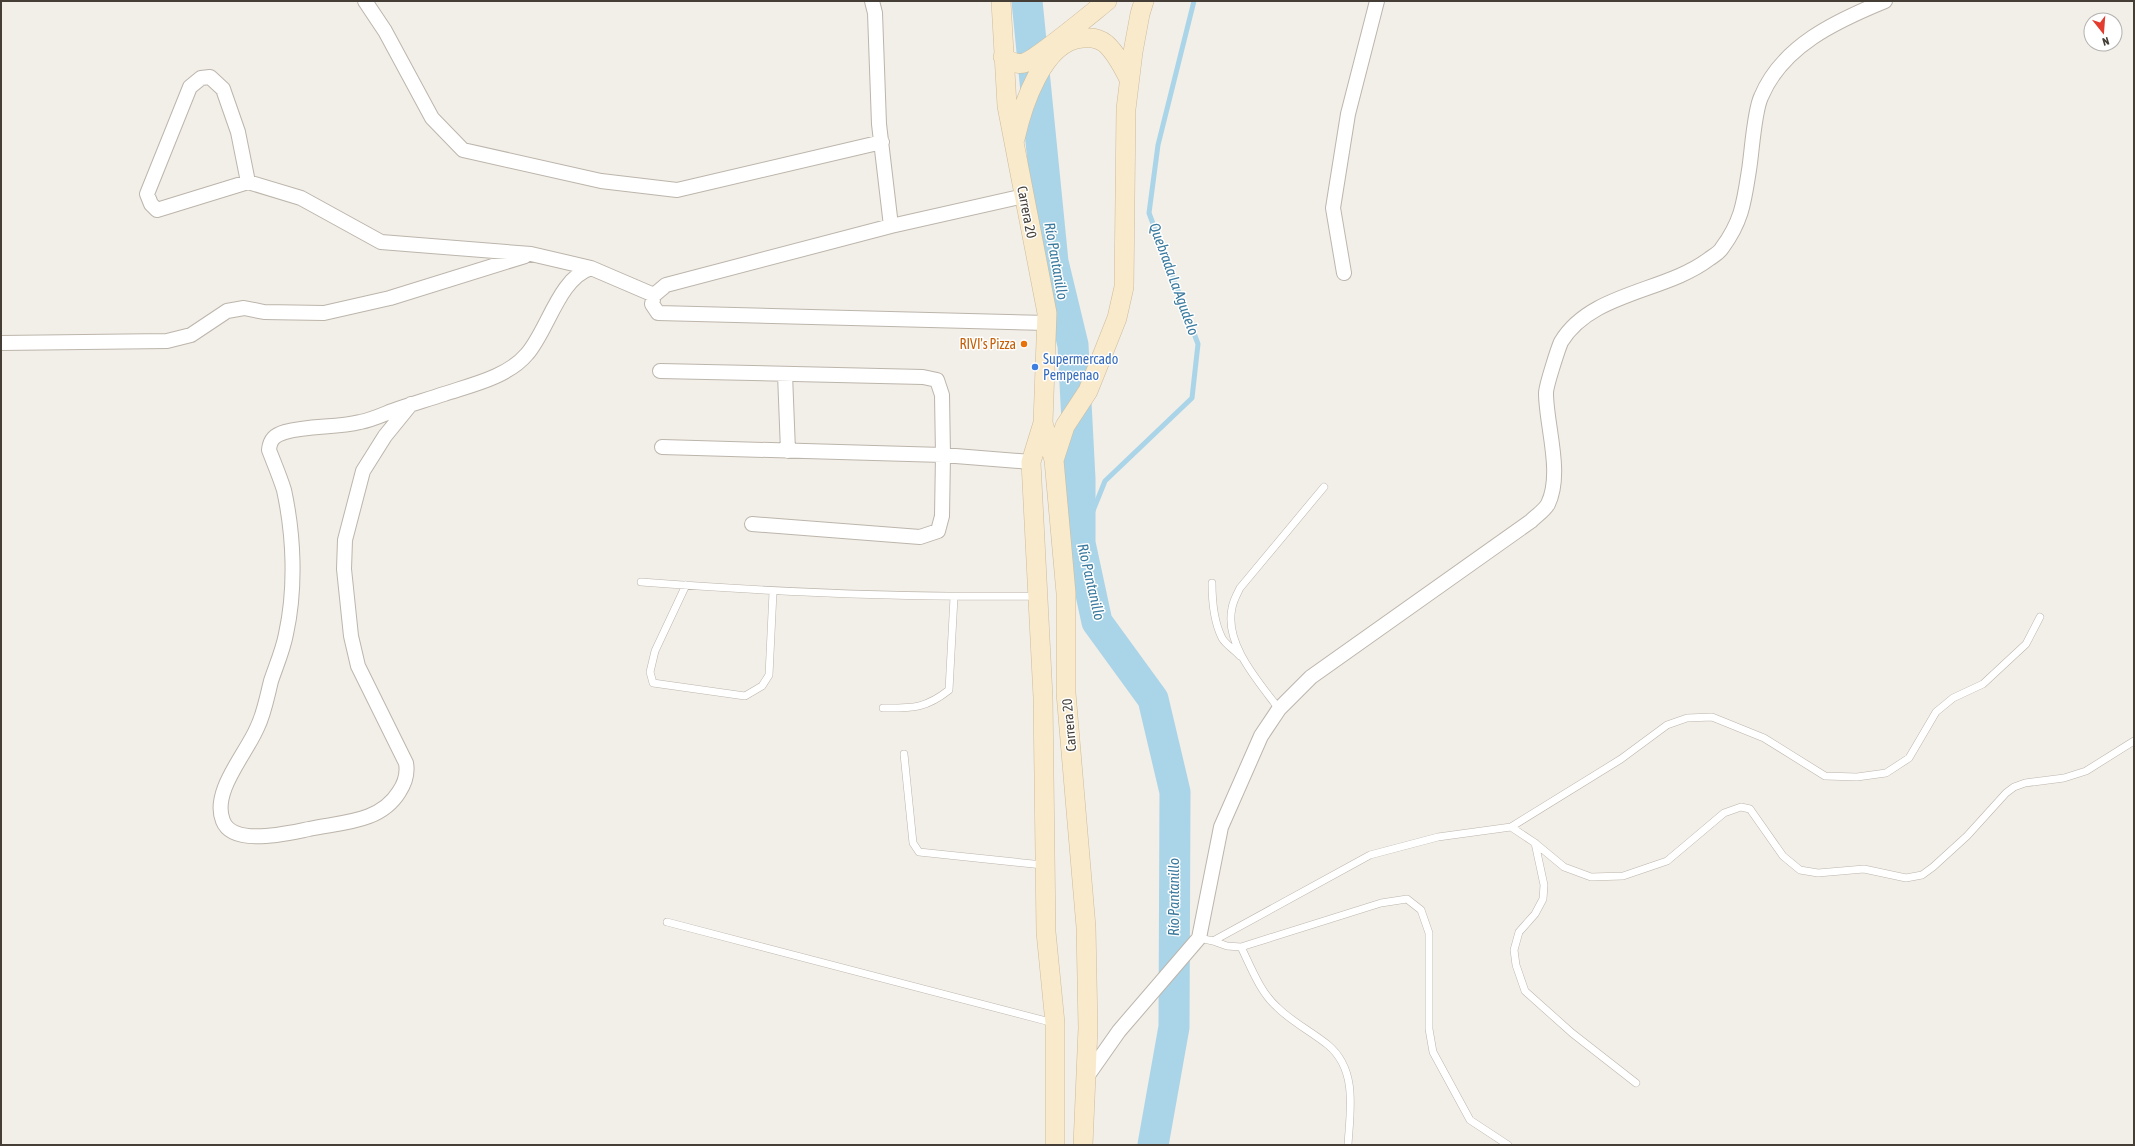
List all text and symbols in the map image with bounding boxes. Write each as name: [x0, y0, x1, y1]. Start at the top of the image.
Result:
north arrow: [2083, 12, 2123, 52]
text: N: [2101, 35, 2111, 48]
street label: Carrera 20: [1014, 185, 1040, 240]
water label: Quebrada La Agudelo: [1146, 220, 1203, 337]
water label: Río Pantanillo: [1041, 221, 1072, 301]
place label: RIVI's Pizza: [959, 336, 1016, 352]
marker: RIVI's Pizza: [1019, 339, 1029, 349]
place label: Supermercado Pempenao: [1043, 351, 1118, 383]
marker: Supermercado Pempenao: [1030, 362, 1040, 372]
water label: Río Pantanillo: [1074, 542, 1109, 622]
street label: Carrera 20: [1059, 698, 1079, 752]
water label: Río Pantanillo: [1165, 858, 1182, 936]

